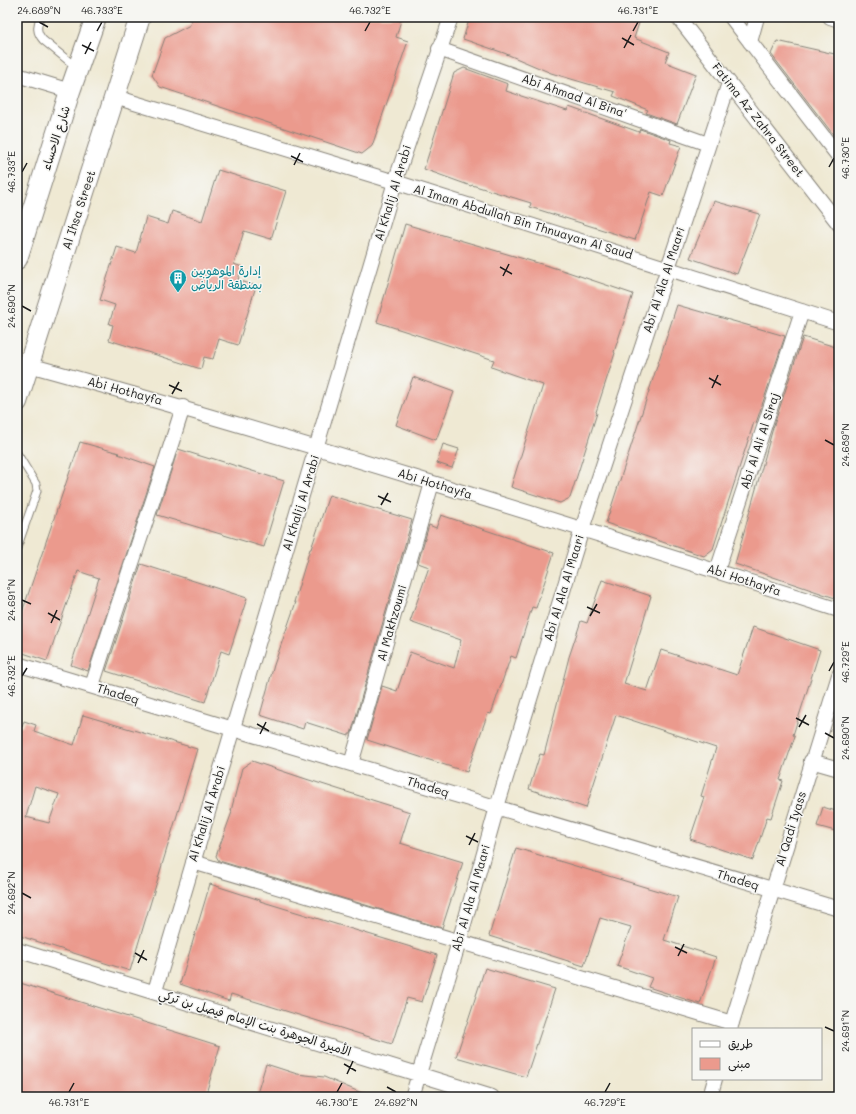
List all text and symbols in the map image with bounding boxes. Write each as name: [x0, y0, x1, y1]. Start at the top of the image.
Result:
text: 24.689°N: [17, 3, 61, 17]
text: 46.733°E: [81, 3, 123, 17]
text: 46.732°E: [349, 3, 391, 17]
text: 46.731°E: [618, 3, 658, 17]
street label: Fatima Az Zahra Street: [709, 59, 808, 180]
street label: Abi Ahmad Al Bina': [520, 70, 629, 121]
street label: شارع الاحساء: [37, 103, 75, 173]
text: 46.730°E: [838, 137, 852, 179]
street label: Al Khalij Al Arabi: [370, 143, 414, 243]
text: 46.733°E: [4, 151, 18, 193]
street label: Al Ihsa Street: [58, 168, 98, 251]
street label: Al Imam Abdullah Bin Thnuayan Al Saud: [412, 180, 635, 262]
street label: Abi Al Ala Al Maari: [638, 225, 688, 335]
place label: إدارة الموهوبين بمنطقة الرياض: [191, 262, 262, 293]
building icon: إدارة الموهوبين بمنطقة الرياض: [168, 268, 188, 293]
text: 24.690°N: [4, 284, 18, 328]
street label: Abi Hothayfa: [86, 372, 165, 408]
street label: Abi Al Ali Al Siraj: [736, 390, 782, 491]
text: 24.689°N: [838, 423, 852, 467]
street label: Al Khalij Al Arabi: [278, 453, 322, 553]
street label: Abi Hothayfa: [396, 464, 474, 502]
street label: Abi Al Ala Al Maari: [539, 532, 587, 643]
street label: Abi Hothayfa: [705, 560, 783, 599]
text: 24.691°N: [4, 579, 18, 621]
street label: Al Makhzoumi: [372, 583, 410, 663]
text: 46.729°E: [838, 641, 852, 683]
text: 46.732°E: [4, 655, 18, 697]
street label: Thadeq: [95, 679, 142, 707]
text: 24.690°N: [838, 716, 852, 760]
street label: Al Khalij Al Arabi: [184, 764, 228, 864]
street label: Thadeq: [405, 772, 452, 800]
street label: Al Qadi Iyass: [771, 789, 809, 868]
street label: Abi Al Ala Al Maari: [447, 842, 493, 953]
street label: Thadeq: [715, 865, 762, 893]
text: 24.692°N: [4, 871, 18, 915]
street label: الأميرة الجوهرة بنت الإمام فيصل بن تركي: [156, 985, 353, 1063]
text: 24.691°N: [838, 1010, 852, 1052]
legend: [692, 1028, 822, 1080]
text: طريق: [728, 1035, 753, 1051]
text: مبنى: [728, 1055, 751, 1072]
text: 46.731°E: [49, 1095, 89, 1109]
text: 46.730°E: [316, 1095, 358, 1109]
text: 24.692°N: [374, 1095, 418, 1109]
text: 46.729°E: [584, 1095, 626, 1109]

